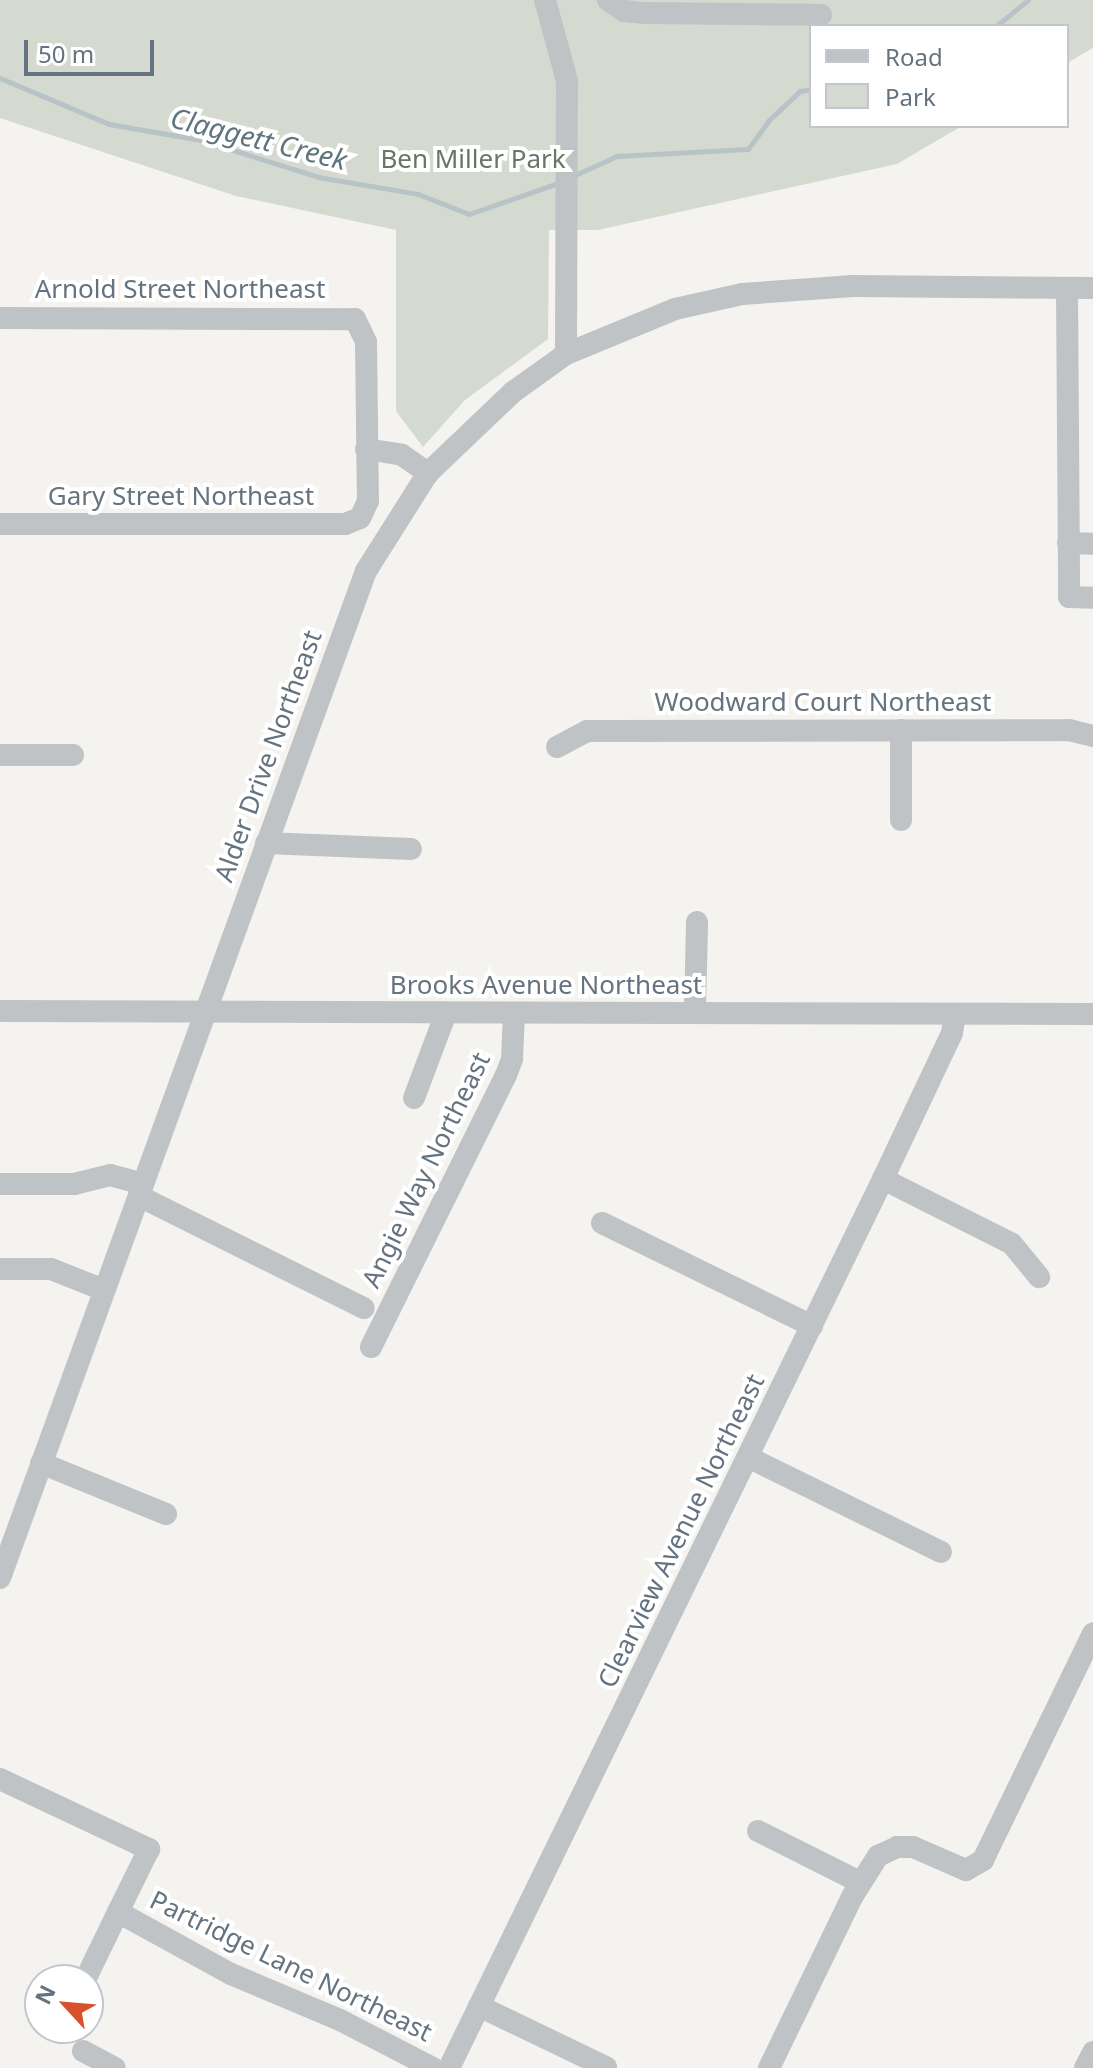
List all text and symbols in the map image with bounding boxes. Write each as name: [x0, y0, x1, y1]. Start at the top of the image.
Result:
scale bar: [28, 24, 158, 74]
legend: [809, 24, 1069, 128]
text: 50 m: [38, 37, 94, 70]
text: Road: [885, 40, 943, 73]
text: Park: [885, 80, 936, 113]
water label: Claggett Creek: [167, 100, 351, 176]
park label: Ben Miller Park: [380, 143, 566, 175]
street label: Arnold Street Northeast: [35, 273, 325, 305]
street label: Gary Street Northeast: [48, 480, 314, 512]
street label: Alder Drive Northeast: [208, 626, 328, 886]
street label: Woodward Court Northeast: [655, 686, 991, 718]
street label: Brooks Avenue Northeast: [390, 969, 702, 1001]
street label: Angie Way Northeast: [355, 1047, 497, 1293]
street label: Clearview Avenue Northeast: [591, 1369, 771, 1693]
street label: Partridge Lane Northeast: [145, 1884, 437, 2048]
north arrow: [24, 1964, 104, 2044]
text: N: [27, 1980, 62, 2009]

